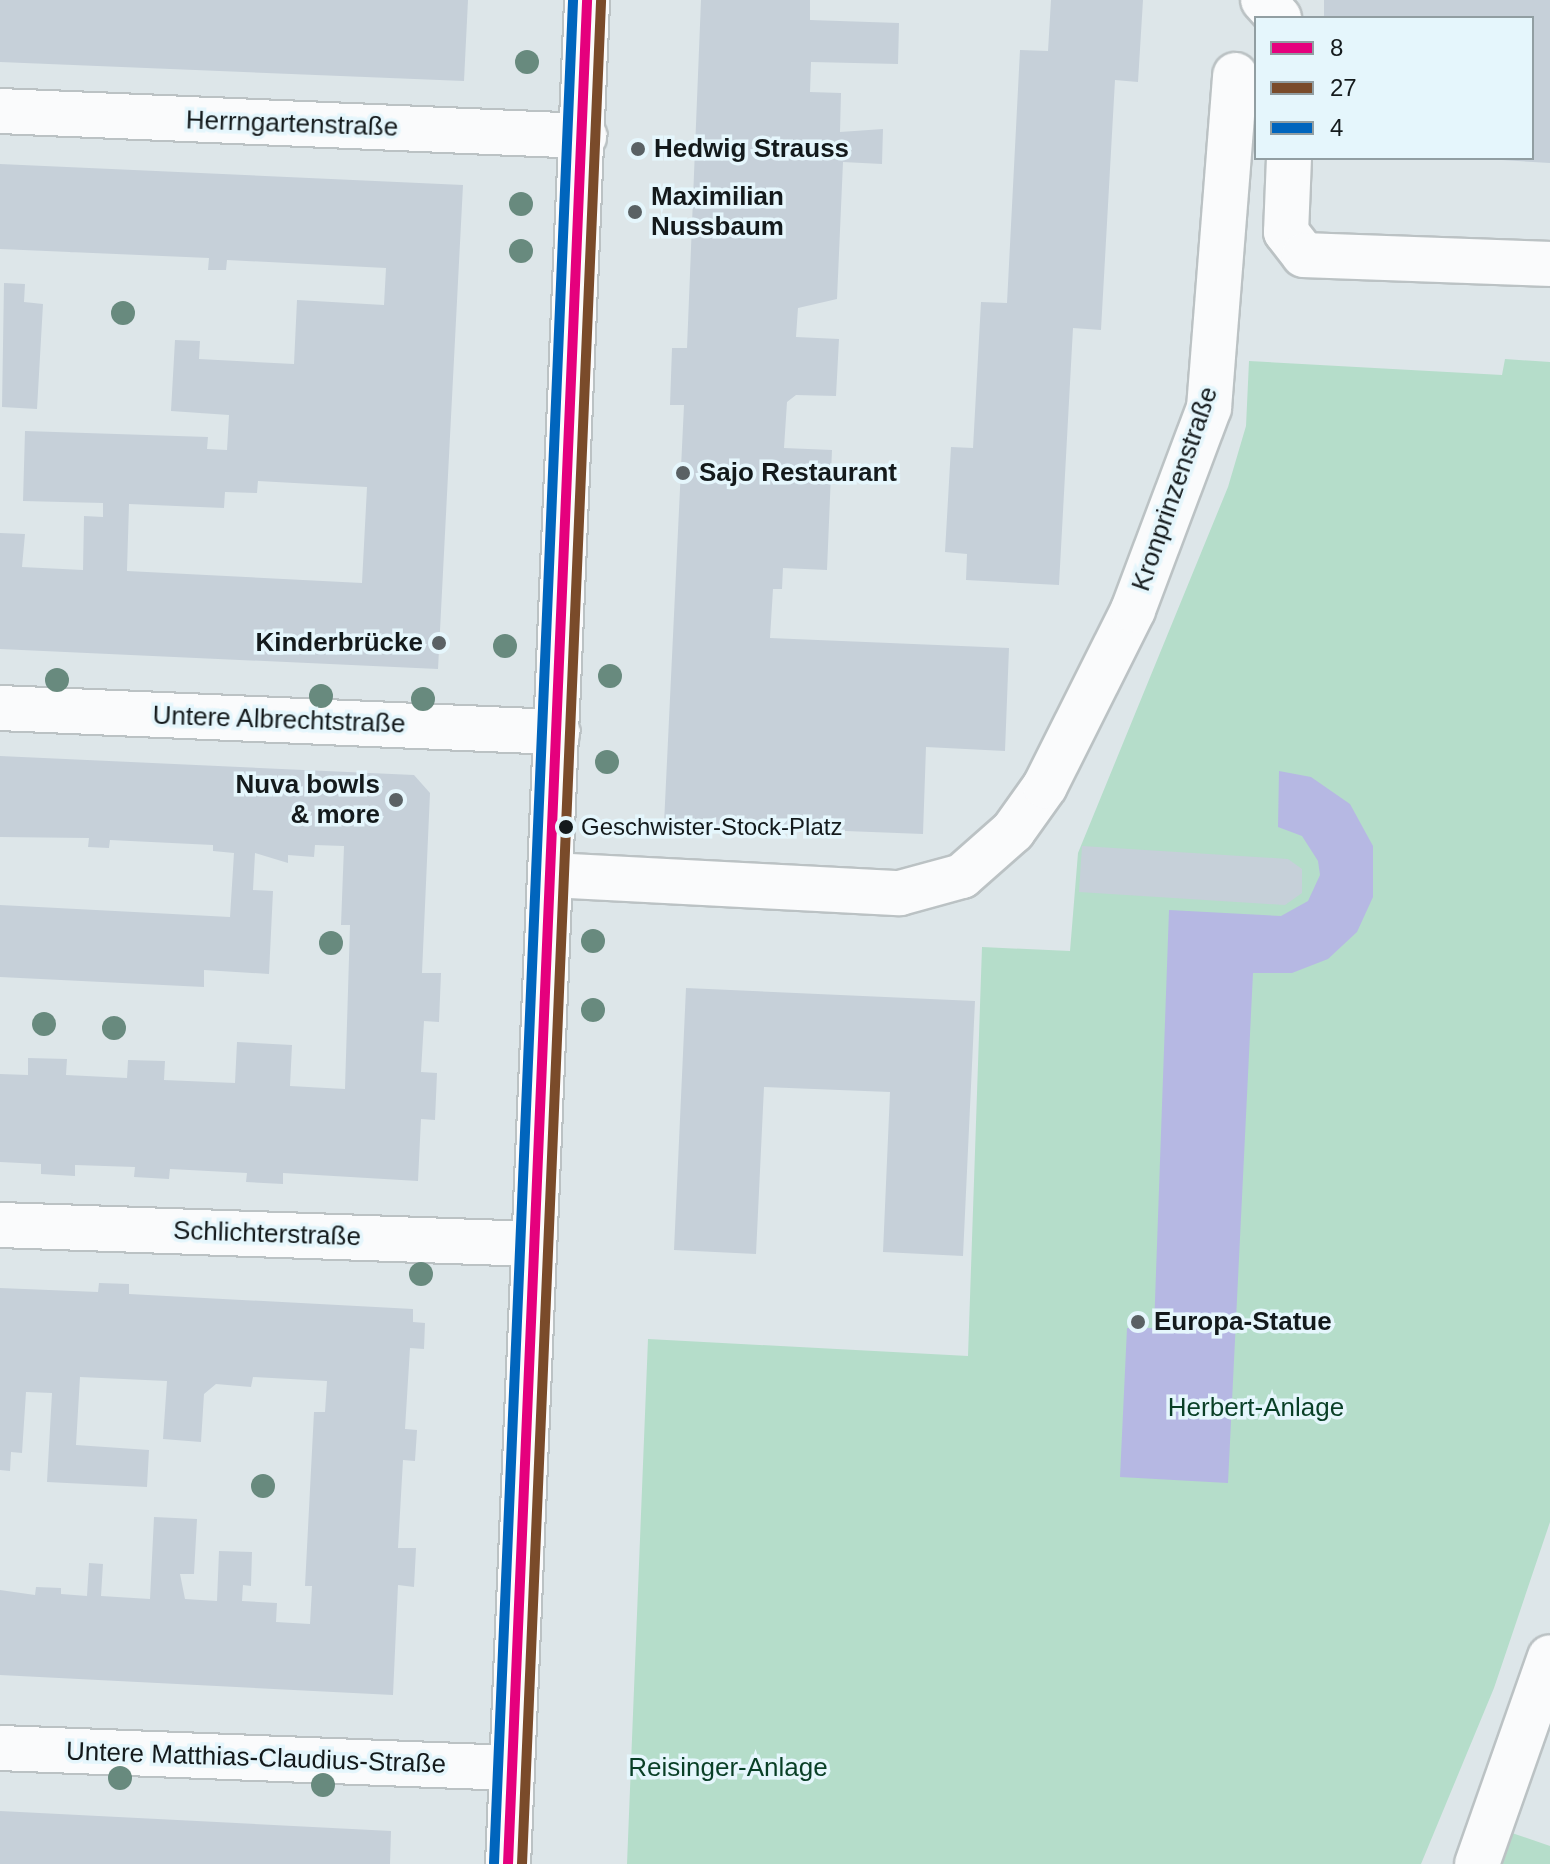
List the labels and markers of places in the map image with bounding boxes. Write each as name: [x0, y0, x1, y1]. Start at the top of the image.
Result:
place label: Hedwig Strauss: [654, 133, 849, 165]
marker: Hedwig Strauss: [629, 140, 647, 158]
place label: Maximilian Nussbaum: [651, 181, 784, 242]
marker: Maximilian Nussbaum: [626, 203, 644, 221]
place label: Sajo Restaurant: [699, 457, 897, 489]
marker: Sajo Restaurant: [674, 464, 692, 482]
place label: Kinderbrücke: [255, 627, 423, 659]
marker: Kinderbrücke: [430, 634, 448, 652]
place label: Nuva bowls & more: [236, 769, 380, 830]
marker: Nuva bowls & more: [387, 791, 405, 809]
place label: Geschwister-Stock-Platz: [581, 813, 842, 841]
marker: Geschwister-Stock-Platz: [558, 819, 574, 835]
place label: Europa-Statue: [1154, 1306, 1332, 1338]
marker: Europa-Statue: [1129, 1313, 1147, 1331]

